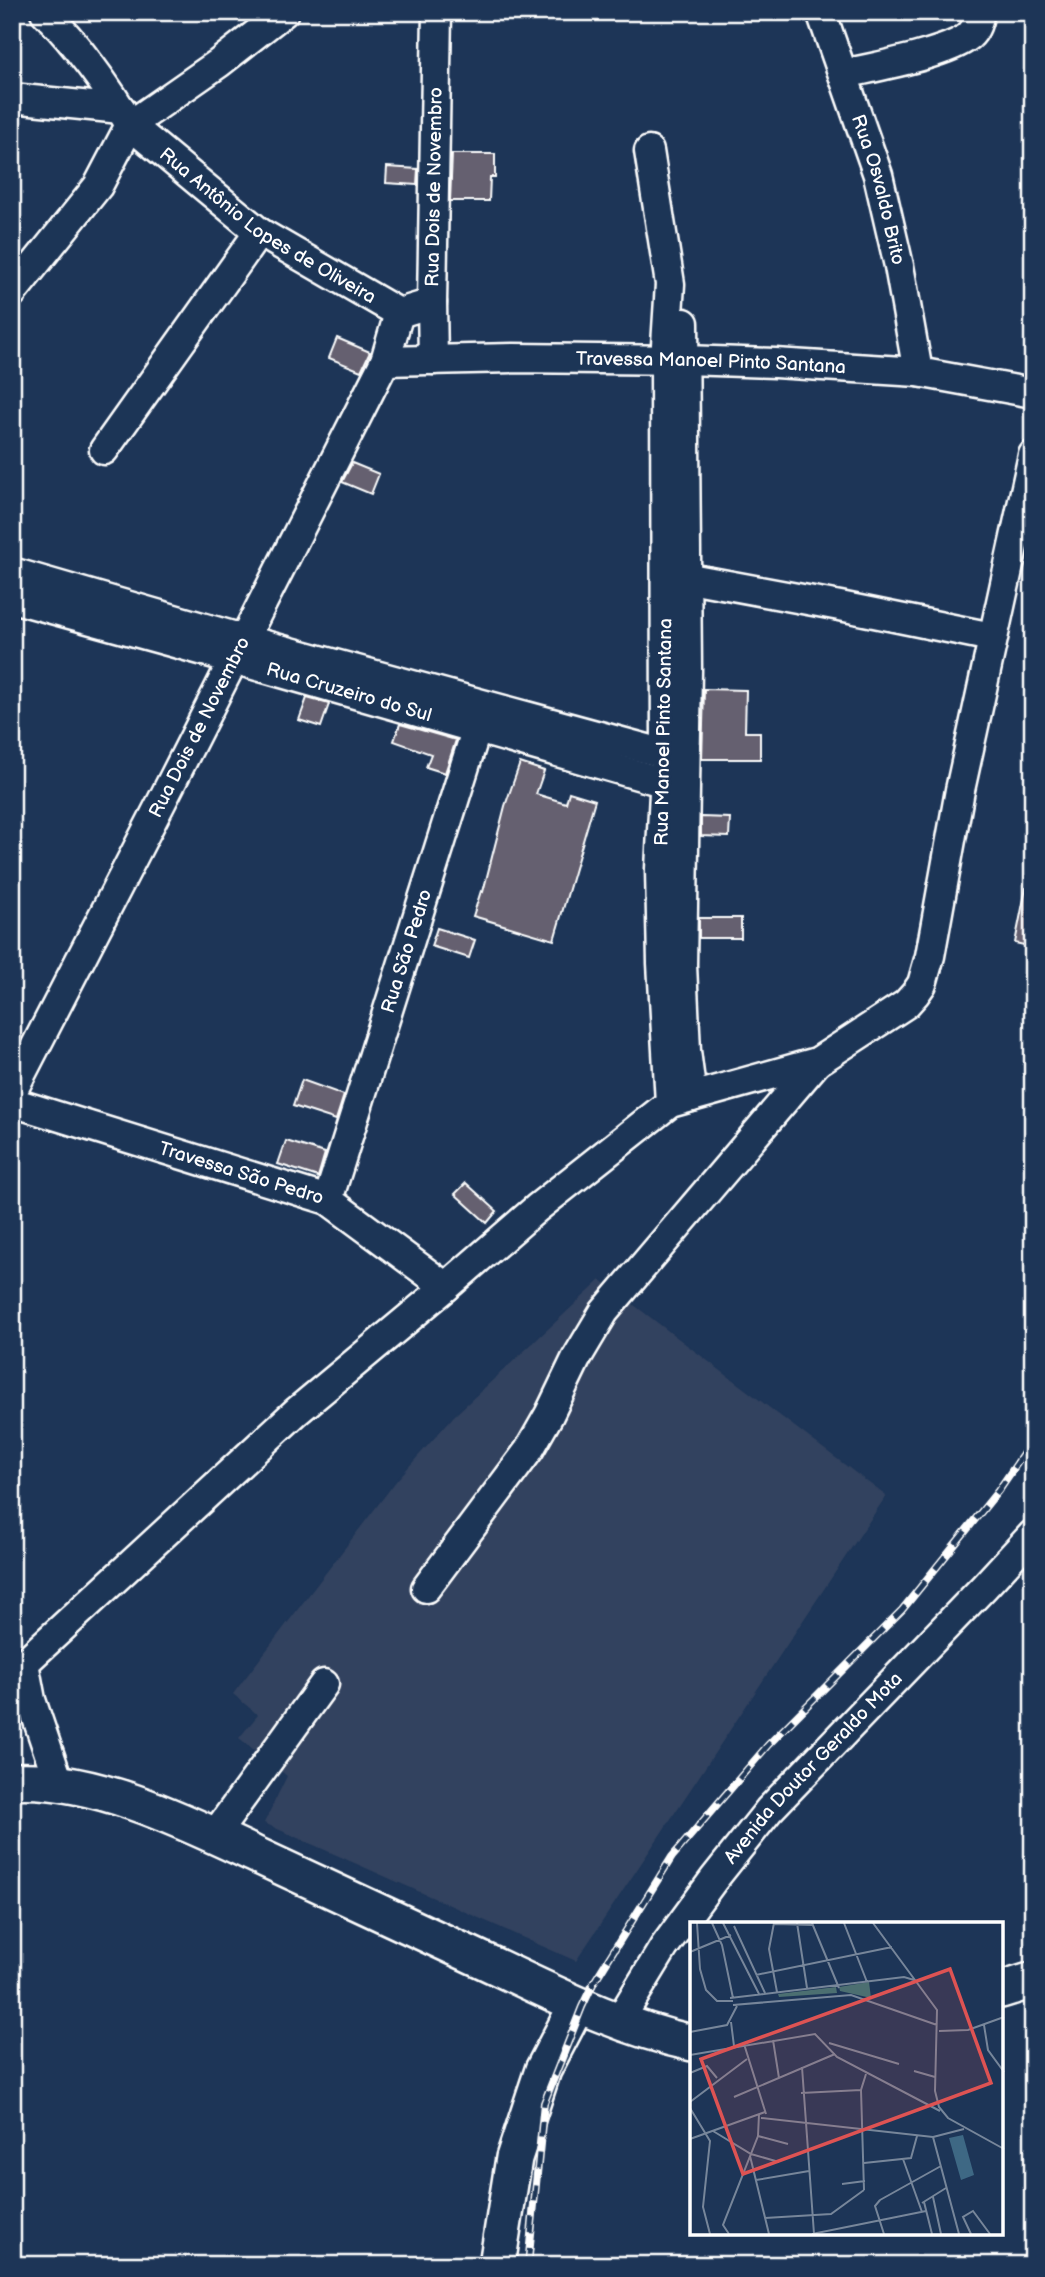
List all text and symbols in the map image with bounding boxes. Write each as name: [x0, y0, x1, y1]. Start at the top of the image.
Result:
street label: Rua Dois de Novembro: [421, 87, 447, 287]
street label: Rua Osvaldo Brito: [846, 112, 910, 267]
street label: Rua Antônio Lopes de Oliveira: [155, 143, 380, 309]
street label: Travessa Manoel Pinto Santana: [576, 347, 847, 379]
street label: Rua Manoel Pinto Santana: [651, 618, 677, 846]
street label: Rua Dois de Novembro: [144, 633, 255, 822]
street label: Rua Cruzeiro do Sul: [264, 658, 434, 727]
street label: Rua São Pedro: [376, 886, 437, 1016]
street label: Travessa São Pedro: [156, 1137, 326, 1209]
street label: Avenida Doutor Geraldo Mota: [719, 1667, 907, 1869]
inset map: [690, 1922, 1003, 2235]

